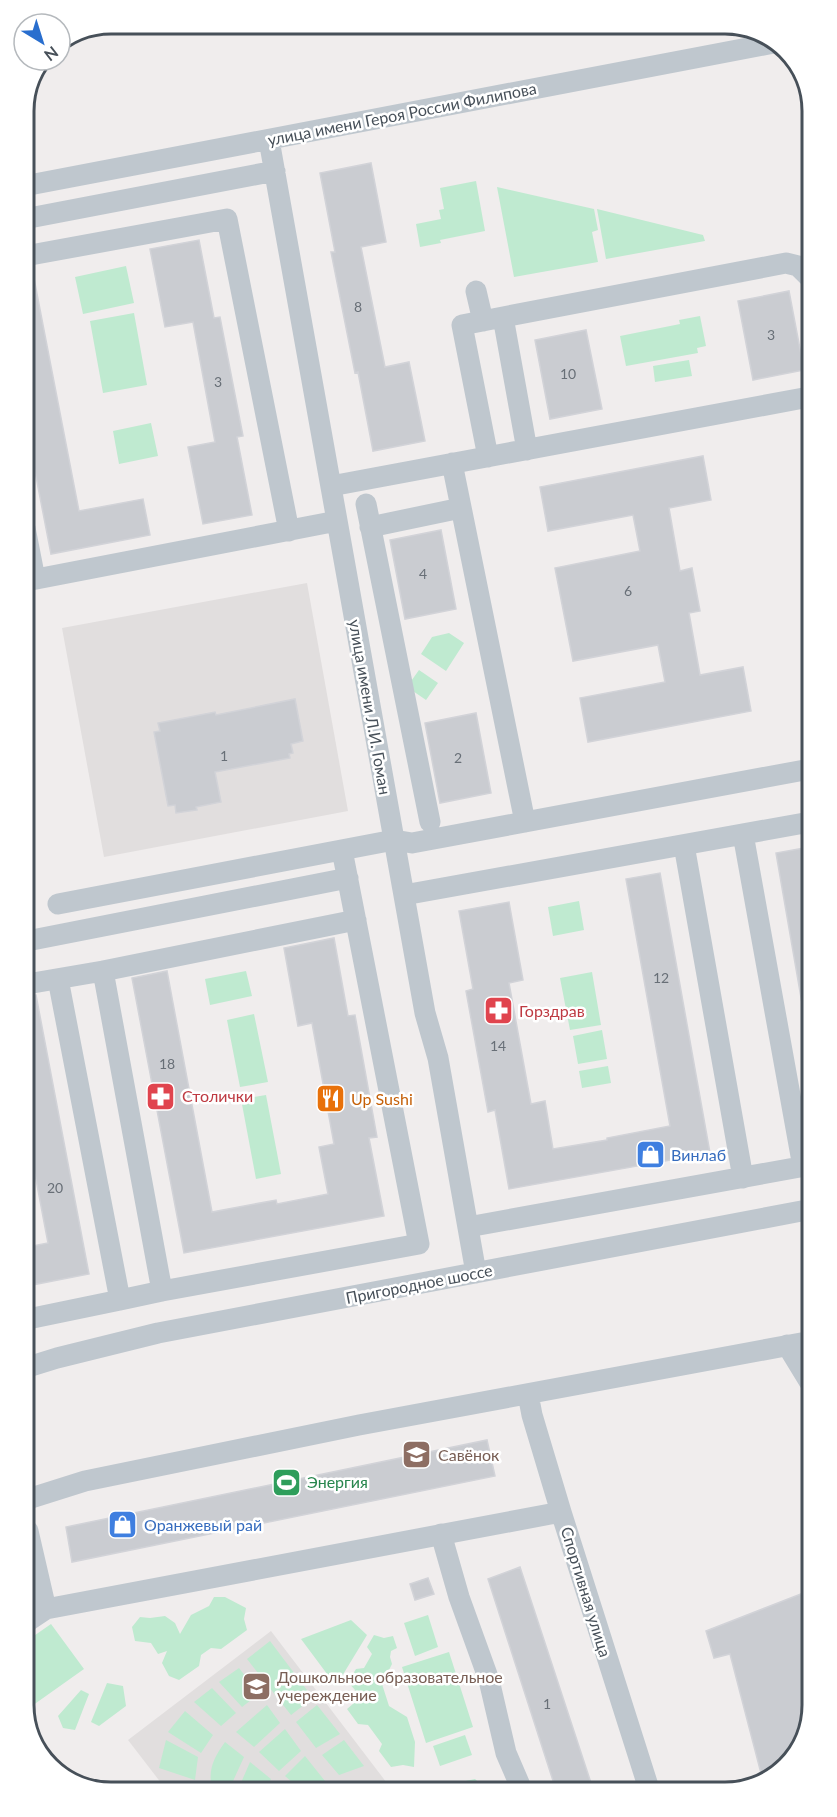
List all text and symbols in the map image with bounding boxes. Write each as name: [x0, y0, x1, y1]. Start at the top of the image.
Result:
north arrow: [12, 12, 72, 72]
text: N: [41, 43, 62, 65]
street label: улица имени Героя России Филипова: [266, 78, 538, 149]
house number: 8: [354, 298, 362, 315]
house number: 3: [767, 326, 775, 343]
house number: 10: [560, 365, 576, 382]
house number: 3: [214, 373, 222, 390]
house number: 4: [419, 565, 427, 582]
house number: 6: [624, 582, 632, 599]
street label: улица имени Л.И. Гоман: [346, 618, 395, 796]
house number: 1: [220, 747, 228, 764]
house number: 2: [454, 749, 462, 766]
house number: 12: [653, 969, 669, 986]
pharmacy icon: Горздрав: [482, 995, 514, 1027]
place label: Горздрав: [519, 1001, 585, 1020]
house number: 14: [490, 1037, 506, 1054]
house number: 18: [159, 1055, 175, 1072]
pharmacy icon: Столички: [145, 1080, 177, 1112]
restaurant icon: Up Sushi: [314, 1083, 346, 1115]
place label: Столички: [182, 1086, 253, 1105]
place label: Up Sushi: [351, 1089, 413, 1108]
shop icon: Винлаб: [634, 1139, 666, 1171]
place label: Винлаб: [671, 1145, 726, 1164]
house number: 20: [47, 1179, 63, 1196]
street label: Пригородное шоссе: [344, 1260, 494, 1307]
school or university icon: Савёнок: [401, 1439, 433, 1471]
place label: Савёнок: [438, 1445, 500, 1464]
sports icon: Энергия: [270, 1466, 302, 1498]
place label: Энергия: [307, 1472, 368, 1491]
shop icon: Оранжевый рай: [107, 1509, 139, 1541]
place label: Оранжевый рай: [144, 1515, 262, 1534]
street label: Спортивная улица: [558, 1524, 615, 1659]
place label: Дошкольное образовательное учереждение: [277, 1667, 503, 1704]
school or university icon: Дошкольное образовательное учереждение: [240, 1670, 272, 1702]
house number: 1: [543, 1695, 551, 1712]

